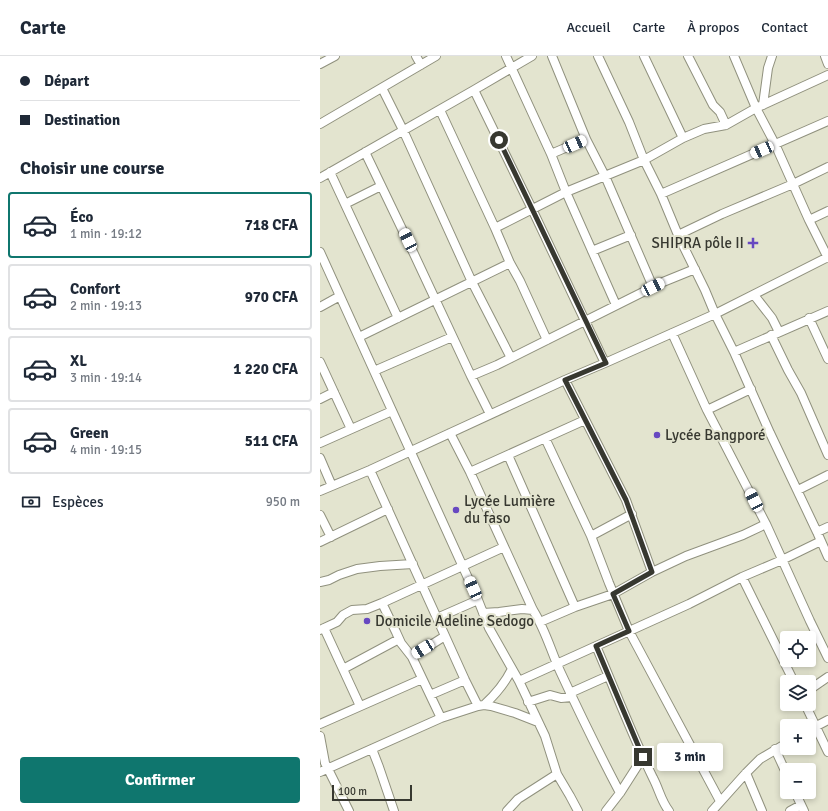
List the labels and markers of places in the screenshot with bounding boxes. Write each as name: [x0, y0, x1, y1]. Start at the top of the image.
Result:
place label: SHIPRA pôle II: [652, 234, 744, 252]
marker: SHIPRA pôle II: [747, 237, 759, 249]
place label: Lycée Bangporé: [665, 426, 766, 444]
marker: Lycée Bangporé: [652, 430, 662, 440]
place label: Lycée Lumière du faso: [464, 492, 555, 527]
marker: Lycée Lumière du faso: [451, 505, 461, 515]
place label: Domicile Adeline Sedogo: [375, 612, 534, 630]
marker: Domicile Adeline Sedogo: [362, 616, 372, 626]

